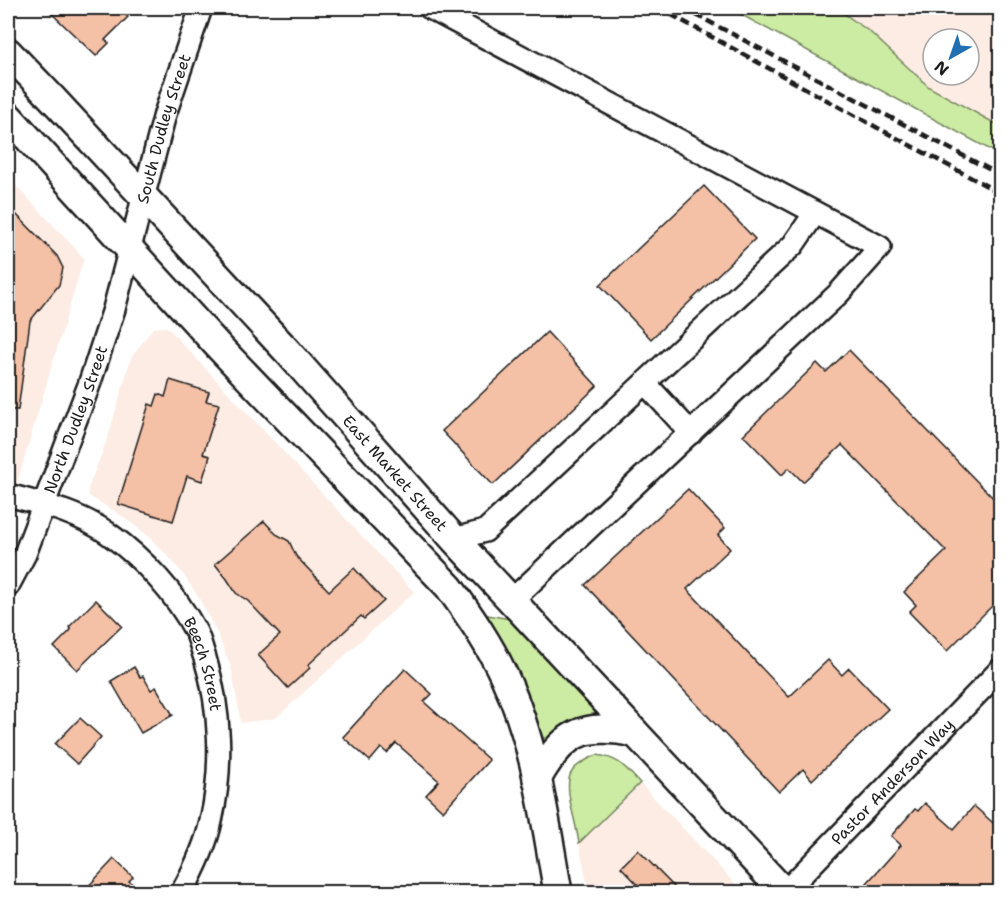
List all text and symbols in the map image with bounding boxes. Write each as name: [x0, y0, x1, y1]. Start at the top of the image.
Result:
north arrow: [921, 27, 981, 87]
street label: South Dudley Street: [132, 51, 195, 206]
text: N: [930, 56, 953, 80]
street label: North Dudley Street: [38, 343, 112, 496]
street label: East Market Street: [338, 410, 453, 535]
street label: Beech Street: [179, 613, 227, 712]
street label: Pastor Anderson Way: [826, 714, 958, 849]

